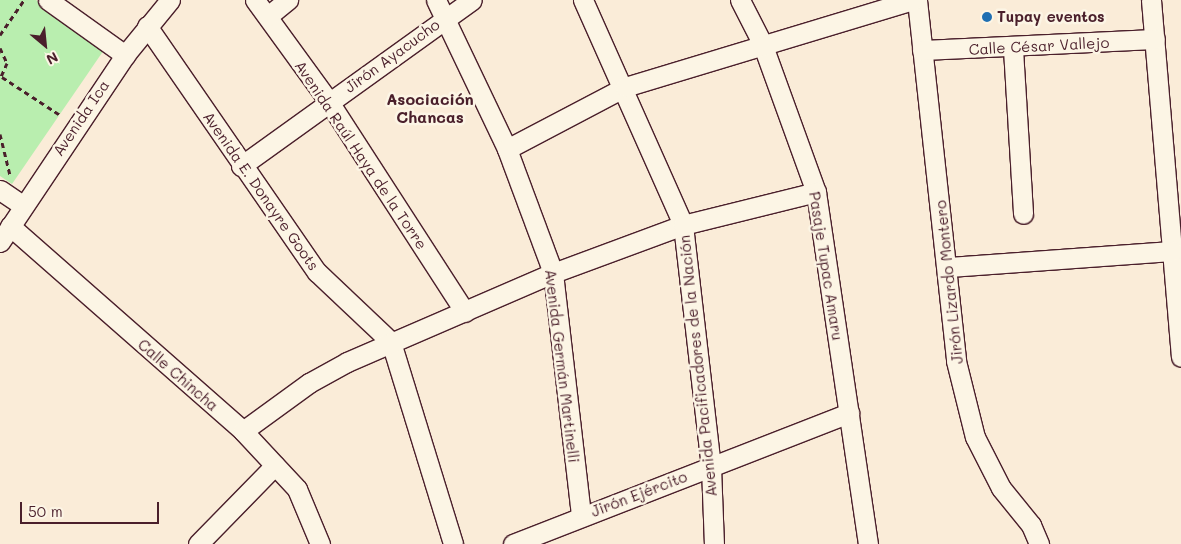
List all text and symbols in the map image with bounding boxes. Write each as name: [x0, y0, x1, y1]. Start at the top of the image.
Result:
place label: Tupay eventos: [997, 8, 1105, 26]
marker: Tupay eventos: [981, 11, 993, 23]
street label: Jirón Ayacucho: [341, 15, 443, 97]
north arrow: [20, 20, 70, 70]
street label: Calle César Vallejo: [968, 33, 1110, 59]
text: N: [43, 48, 61, 70]
street label: Avenida Raúl Haya de la Torre: [291, 57, 431, 253]
street label: Avenida Ica: [49, 77, 113, 159]
district label: Asociación Chancas: [386, 89, 474, 127]
street label: Avenida E. Donayre Goots: [199, 108, 323, 274]
street label: Pasaje Tupac Amaru: [805, 190, 847, 342]
street label: Jirón Lizardo Montero: [931, 199, 967, 365]
street label: Avenida Pacificadores de la Nación: [675, 234, 721, 498]
street label: Avenida Germán Martinelli: [541, 268, 583, 464]
street label: Calle Chincha: [134, 335, 222, 415]
street label: Jirón Ejército: [588, 467, 690, 521]
scale bar: [22, 492, 161, 524]
text: 50 m: [28, 501, 63, 521]

